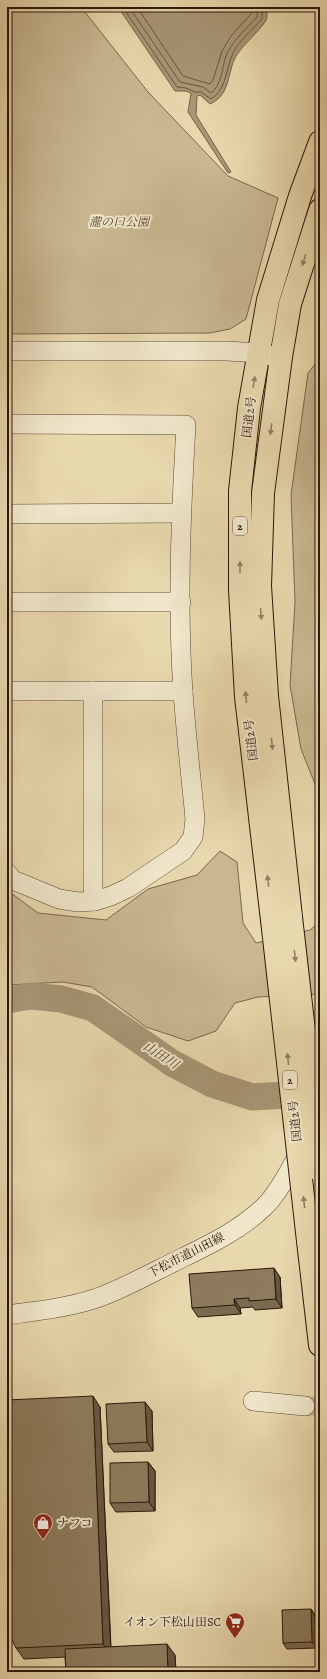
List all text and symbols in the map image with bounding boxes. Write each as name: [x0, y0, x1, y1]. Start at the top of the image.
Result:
park label: 瀧の口公園: [89, 214, 151, 230]
one-way arrow: [301, 255, 307, 267]
one-way arrow: [251, 376, 257, 388]
street label: 国道2号: [239, 395, 259, 439]
one-way arrow: [267, 423, 274, 435]
road number: 2: [233, 517, 247, 535]
one-way arrow: [237, 560, 243, 573]
one-way arrow: [258, 608, 265, 620]
one-way arrow: [243, 691, 250, 703]
street label: 国道2号: [241, 718, 261, 762]
one-way arrow: [269, 738, 275, 750]
one-way arrow: [265, 875, 271, 887]
one-way arrow: [292, 950, 298, 962]
water label: 山田川: [140, 1037, 184, 1074]
one-way arrow: [285, 1053, 291, 1065]
road number: 2: [283, 1071, 297, 1089]
street label: 国道2号: [285, 1099, 305, 1143]
one-way arrow: [301, 1196, 307, 1208]
street label: 下松市道山田線: [145, 1229, 227, 1281]
shop icon: ナフコ: [32, 1512, 54, 1540]
place label: ナフコ: [57, 1515, 92, 1531]
supermarket icon: イオン下松山田SC: [224, 1611, 246, 1639]
place label: イオン下松山田SC: [123, 1614, 221, 1630]

